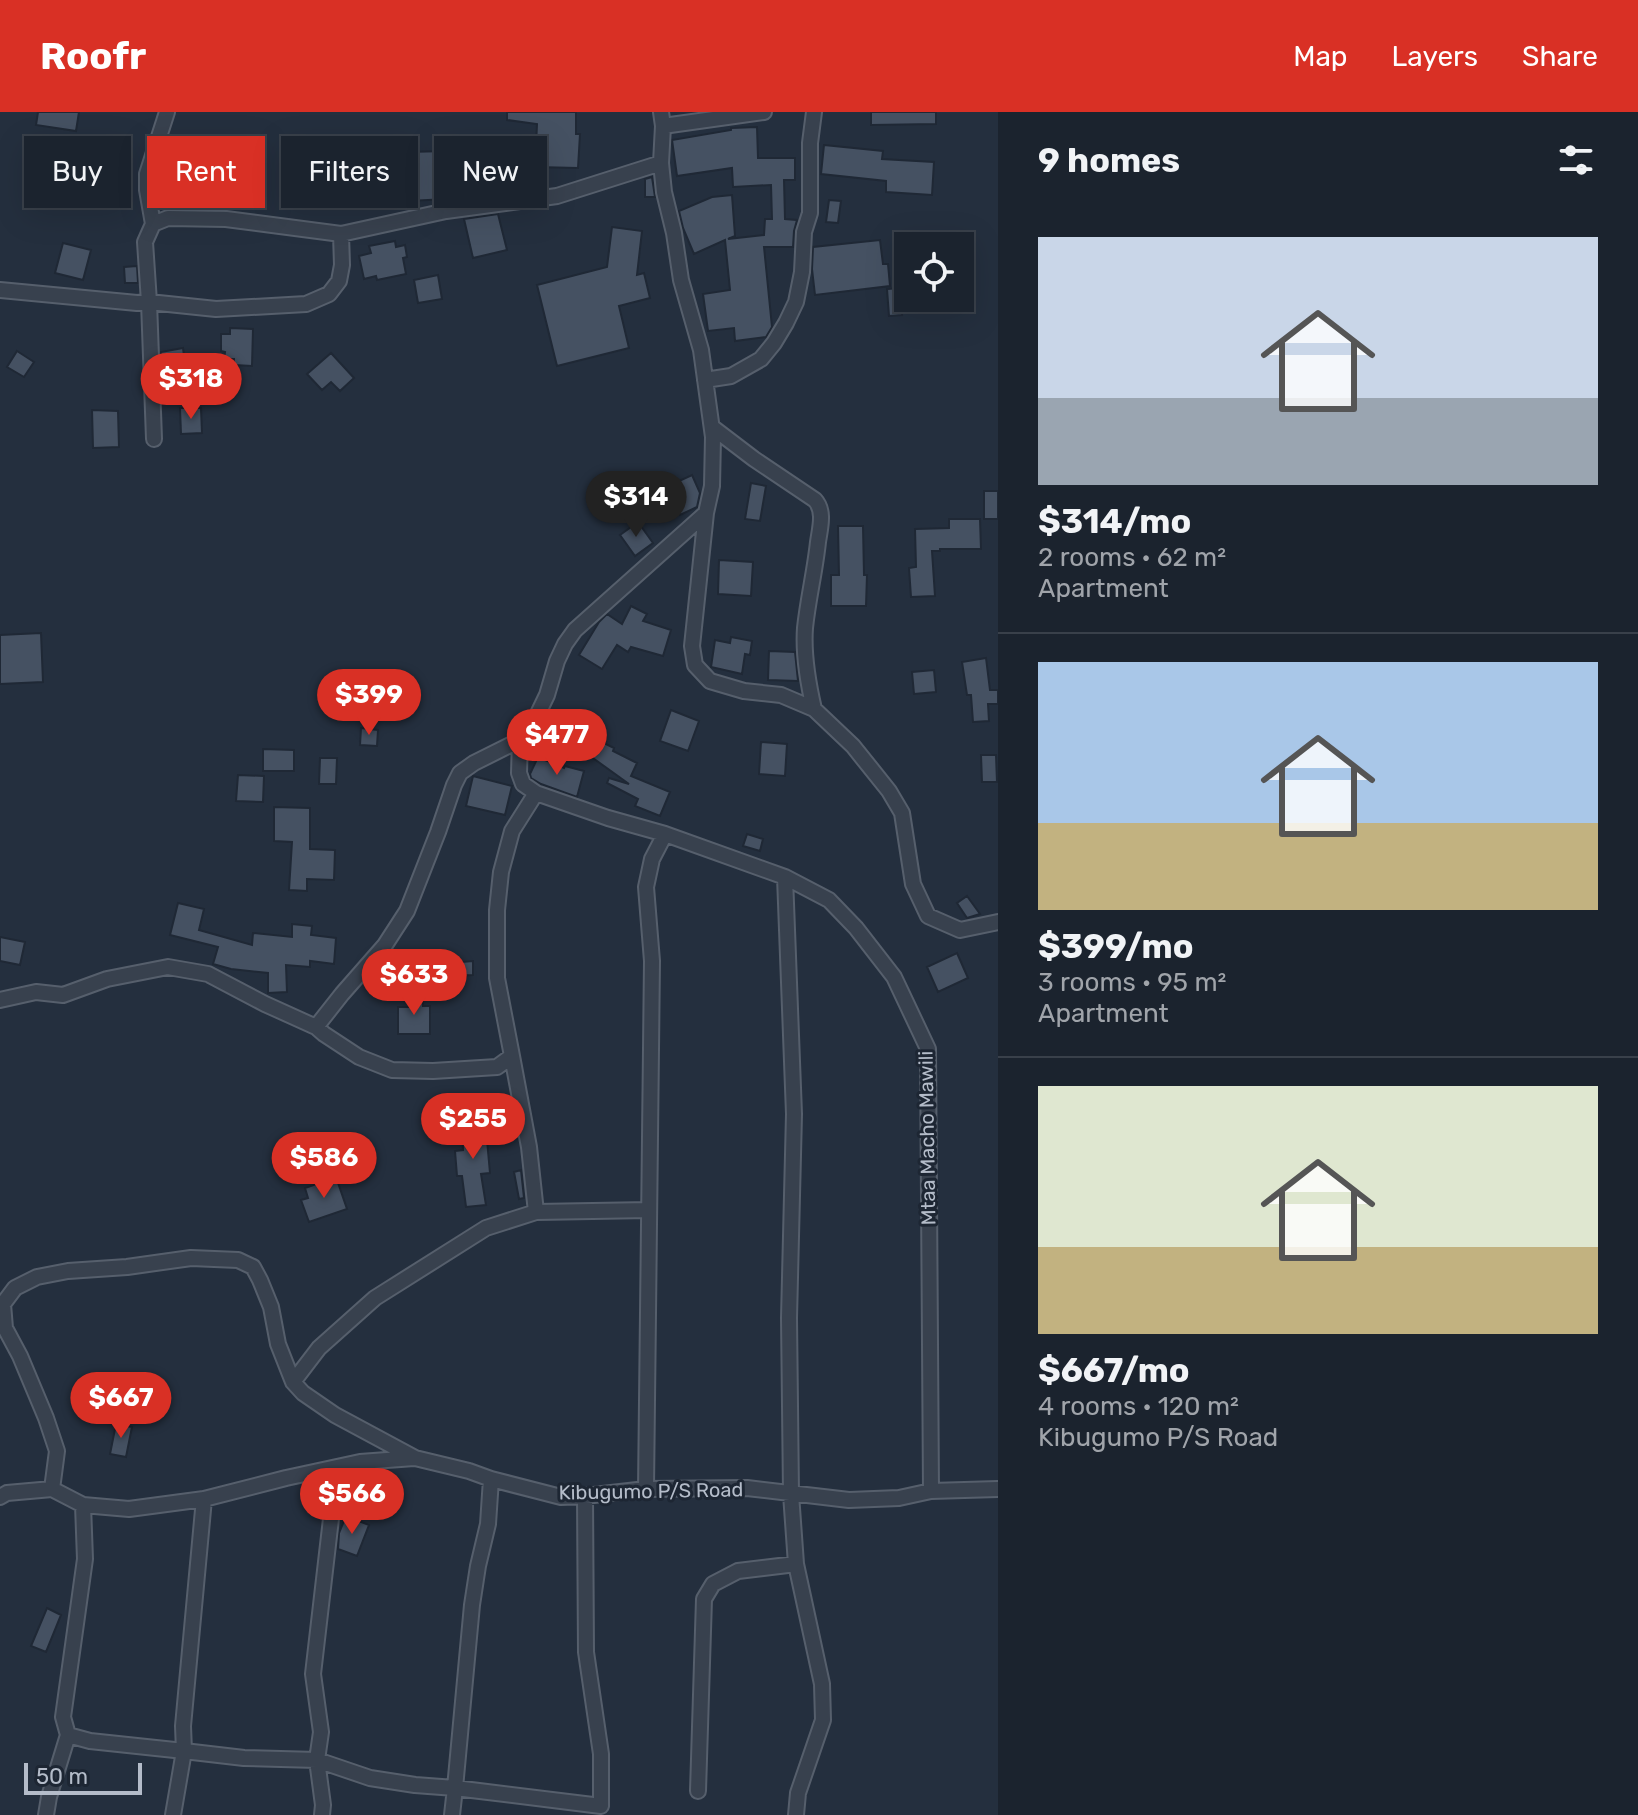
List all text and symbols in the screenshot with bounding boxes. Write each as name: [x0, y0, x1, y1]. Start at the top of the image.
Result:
text: Roofr: [40, 33, 146, 79]
text: Map: [1293, 40, 1348, 73]
text: Layers: [1392, 40, 1478, 73]
text: Share: [1522, 40, 1598, 73]
chip: Buy: [24, 136, 131, 208]
chip: Rent: [147, 136, 265, 208]
chip: Filters: [281, 136, 418, 208]
chip: New: [434, 136, 547, 208]
icon: filters: [1554, 138, 1598, 182]
text: 9 homes: [1038, 140, 1180, 181]
map controls: [894, 232, 974, 312]
button: locate: [894, 232, 974, 312]
icon: home: [1246, 289, 1390, 433]
pin: $318: [144, 353, 238, 421]
text: $318: [159, 363, 223, 394]
pin: $314: [589, 471, 683, 539]
text: $314: [604, 481, 668, 512]
text: $314/mo: [1038, 501, 1191, 542]
text: 2 rooms · 62 m²: [1038, 542, 1226, 573]
text: Apartment: [1038, 573, 1169, 604]
pin: $399: [322, 669, 416, 737]
text: $399: [335, 679, 403, 710]
pin: $477: [510, 709, 604, 777]
icon: home: [1246, 714, 1390, 858]
text: $477: [525, 719, 589, 750]
text: $399/mo: [1038, 926, 1193, 967]
pin: $633: [367, 949, 461, 1017]
text: $633: [380, 959, 448, 990]
text: 3 rooms · 95 m²: [1038, 967, 1226, 998]
text: Apartment: [1038, 998, 1169, 1029]
street label: Mtaa Macho Mawili: [913, 1050, 941, 1226]
pin: $255: [426, 1093, 520, 1161]
text: $255: [439, 1103, 507, 1134]
pin: $586: [277, 1132, 371, 1200]
icon: home: [1246, 1138, 1390, 1282]
text: $586: [290, 1142, 358, 1173]
text: $667/mo: [1038, 1350, 1190, 1391]
pin: $667: [74, 1372, 168, 1440]
text: $667: [88, 1382, 154, 1413]
text: 4 rooms · 120 m²: [1038, 1391, 1239, 1422]
text: Kibugumo P/S Road: [1038, 1422, 1278, 1453]
pin: $566: [305, 1468, 399, 1536]
street label: Kibugumo P/S Road: [558, 1477, 744, 1505]
text: $566: [318, 1478, 386, 1509]
scale bar: [24, 1759, 142, 1795]
text: 50 m: [36, 1763, 88, 1790]

